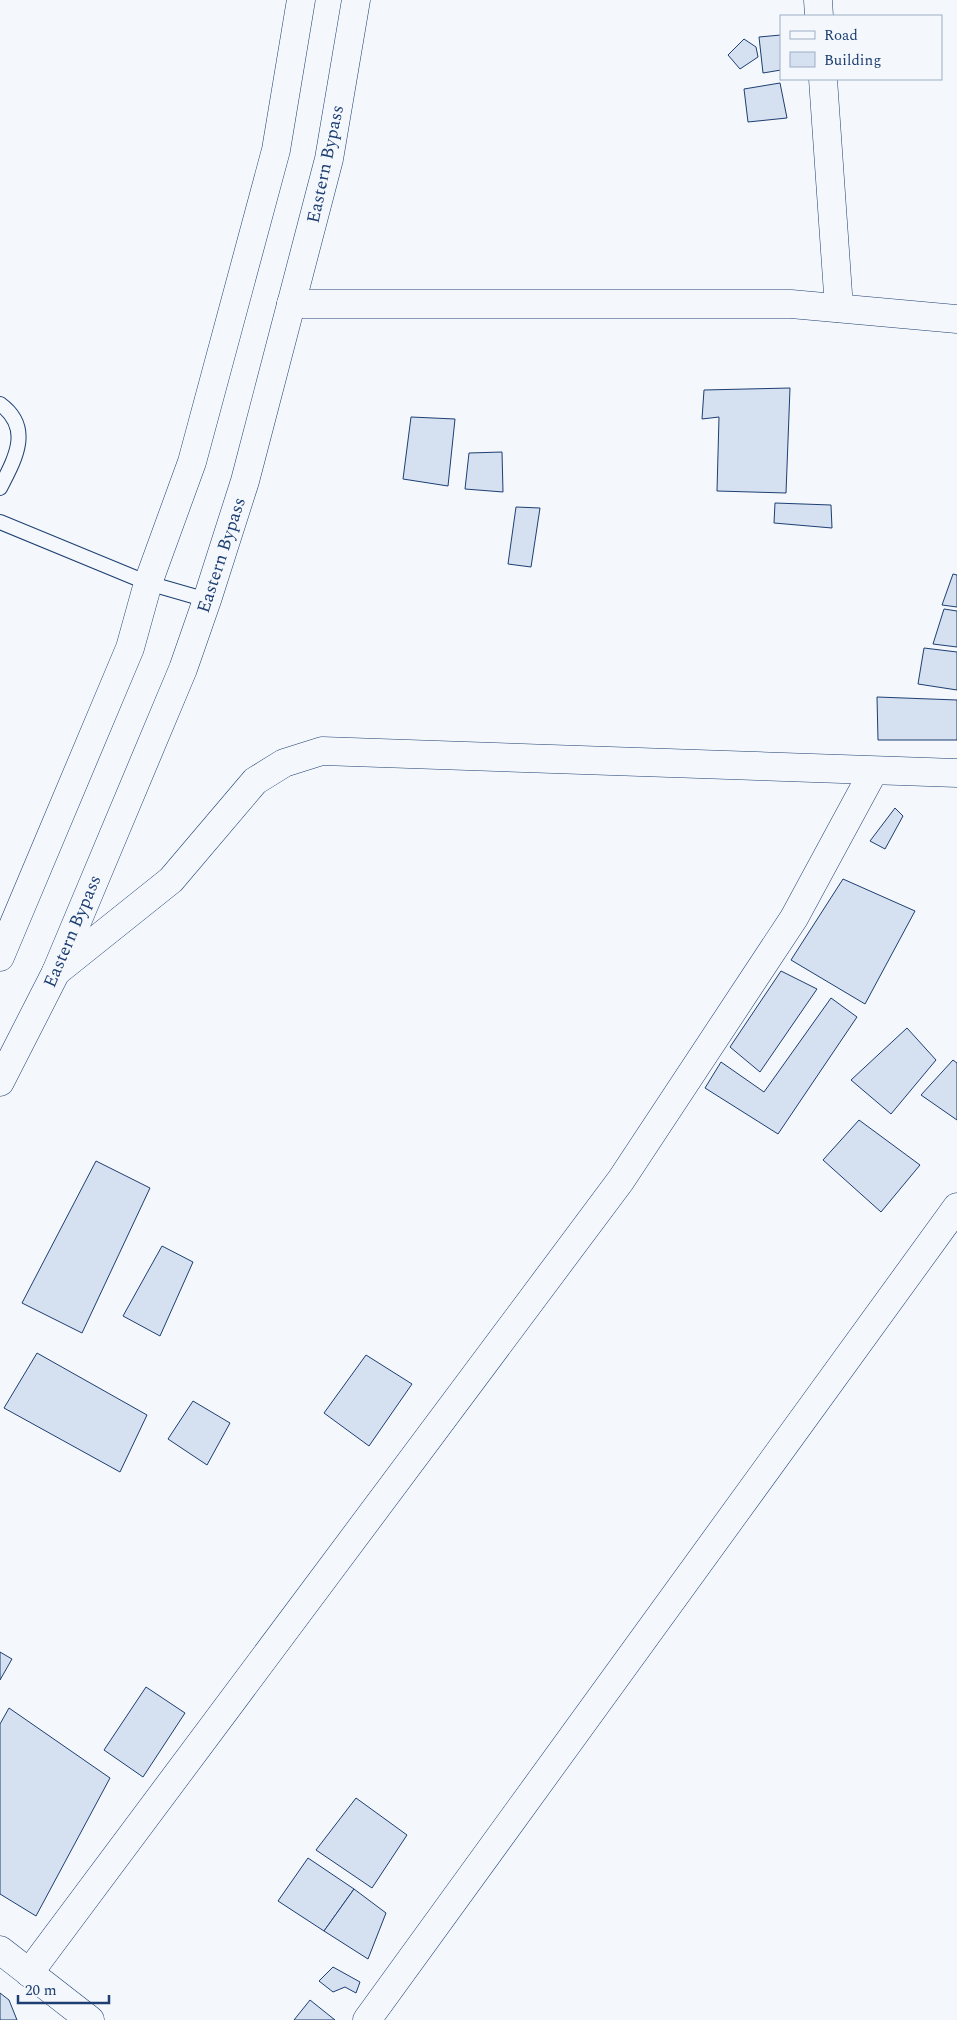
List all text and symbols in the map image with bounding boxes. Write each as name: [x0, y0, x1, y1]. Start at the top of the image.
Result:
legend: [780, 15, 942, 80]
text: Road: [824, 24, 858, 47]
text: Building: [824, 49, 881, 72]
street label: Eastern Bypass: [300, 102, 351, 226]
street label: Eastern Bypass: [190, 494, 253, 617]
street label: Eastern Bypass: [37, 871, 108, 992]
scale bar: [18, 1972, 109, 2004]
text: 20 m: [25, 1979, 57, 2002]

